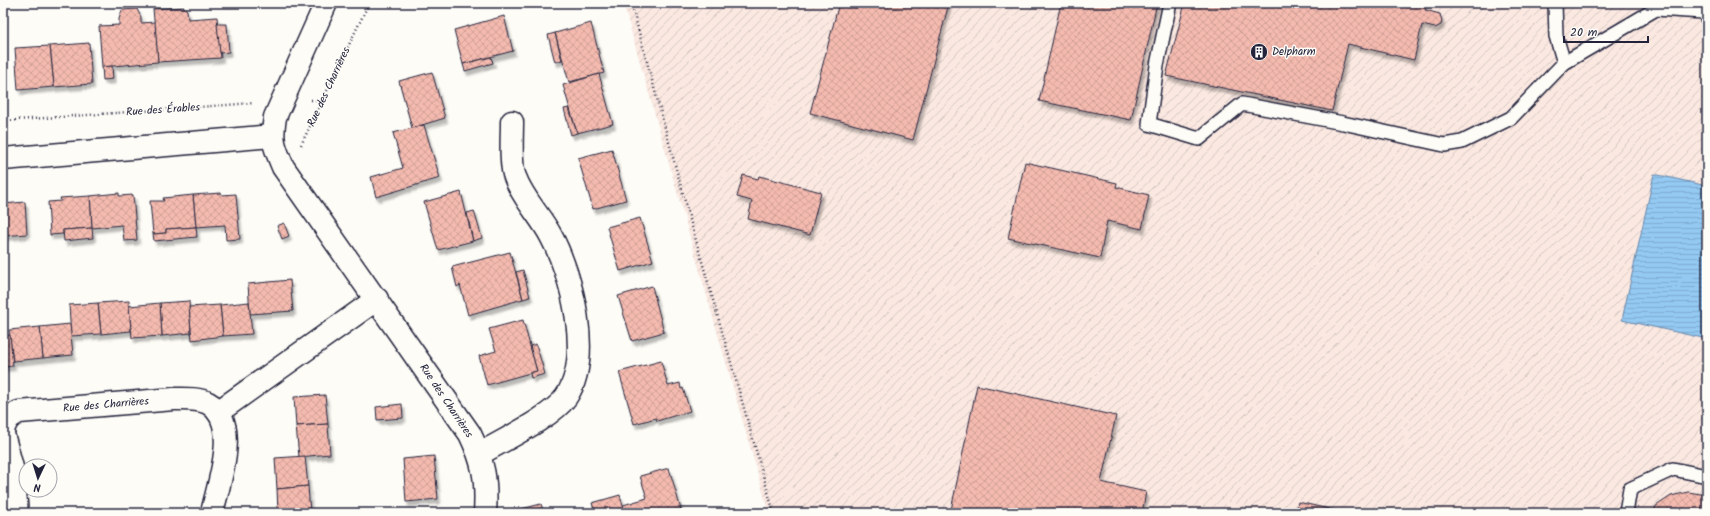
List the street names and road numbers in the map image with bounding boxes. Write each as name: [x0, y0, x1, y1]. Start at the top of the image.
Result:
street label: Rue des Charrières: [303, 44, 356, 130]
street label: Rue des Érables: [125, 98, 201, 122]
street label: Rue des Charrières: [414, 360, 478, 442]
street label: Rue des Charrières: [62, 392, 150, 418]

